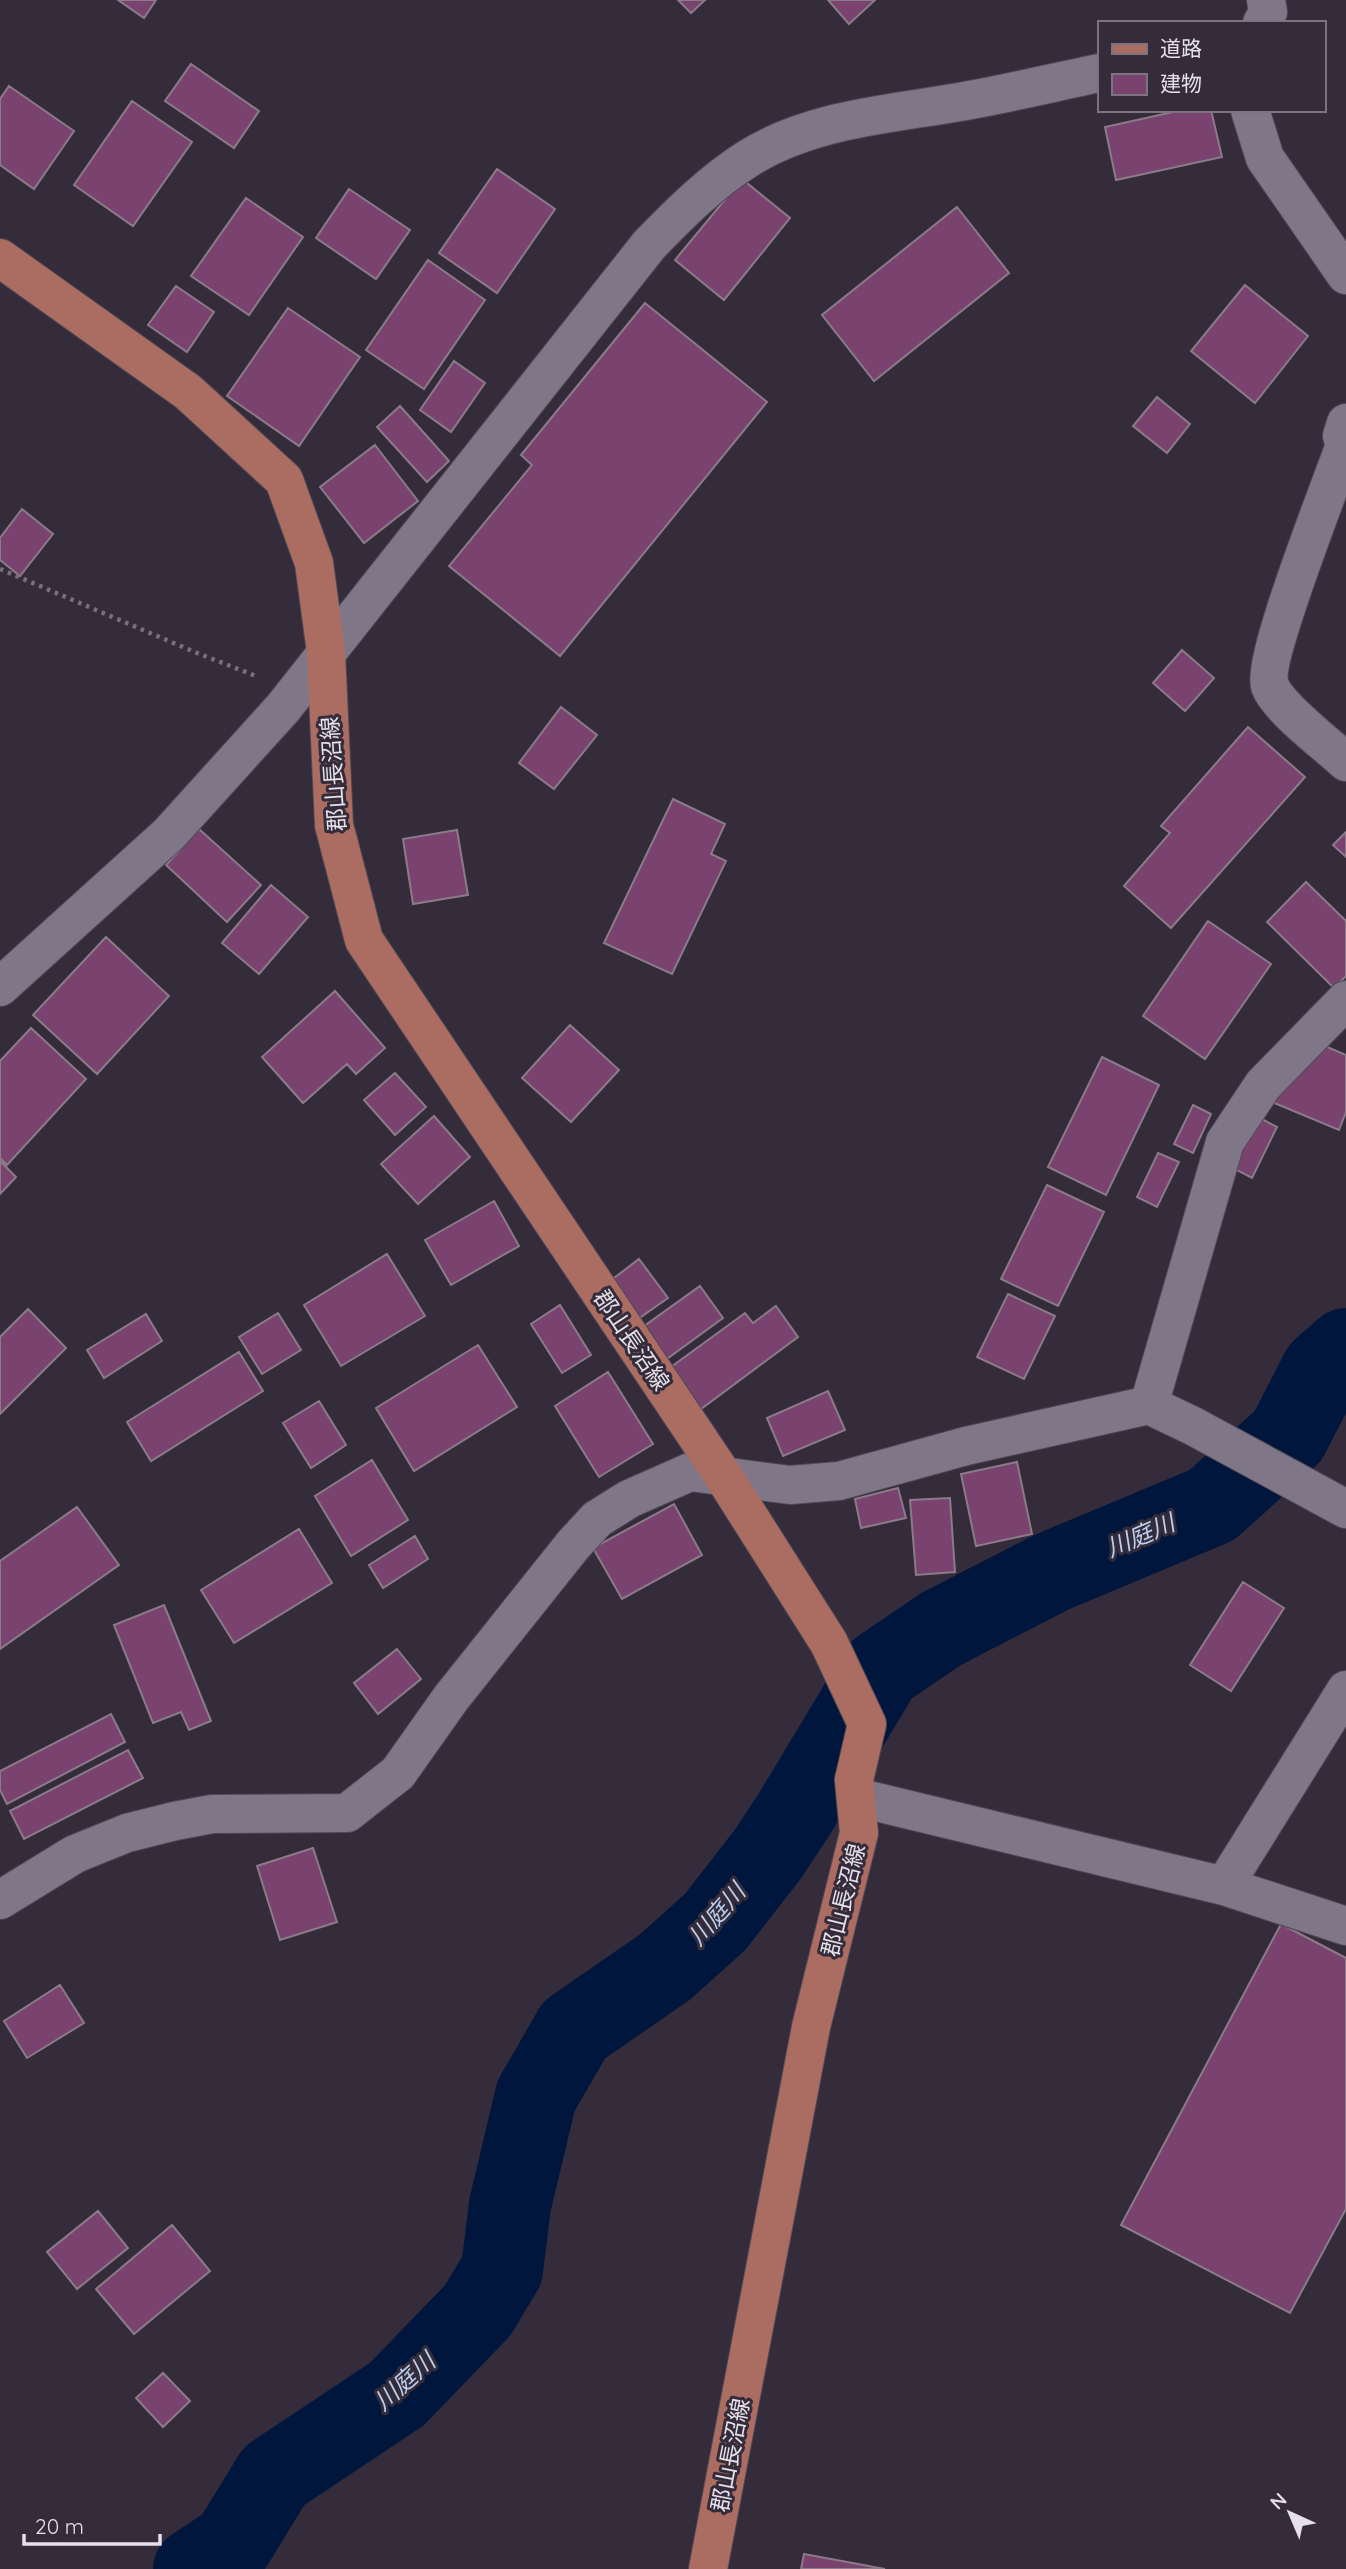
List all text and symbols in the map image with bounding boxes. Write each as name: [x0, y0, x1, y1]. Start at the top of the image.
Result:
legend: [1098, 21, 1325, 112]
text: 道路: [1160, 35, 1202, 61]
text: 建物: [1160, 70, 1202, 96]
street label: 郡山長沼線: [315, 716, 351, 832]
street label: 郡山長沼線: [588, 1284, 676, 1396]
water label: 川庭川: [1101, 1506, 1182, 1563]
street label: 郡山長沼線: [815, 1841, 871, 1959]
water label: 川庭川: [681, 1875, 753, 1951]
water label: 川庭川: [367, 2344, 443, 2416]
street label: 郡山長沼線: [705, 2396, 755, 2514]
north arrow: [1255, 2478, 1325, 2548]
text: N: [1265, 2487, 1292, 2514]
scale bar: [24, 2502, 161, 2546]
text: 20 m: [35, 2513, 84, 2539]

